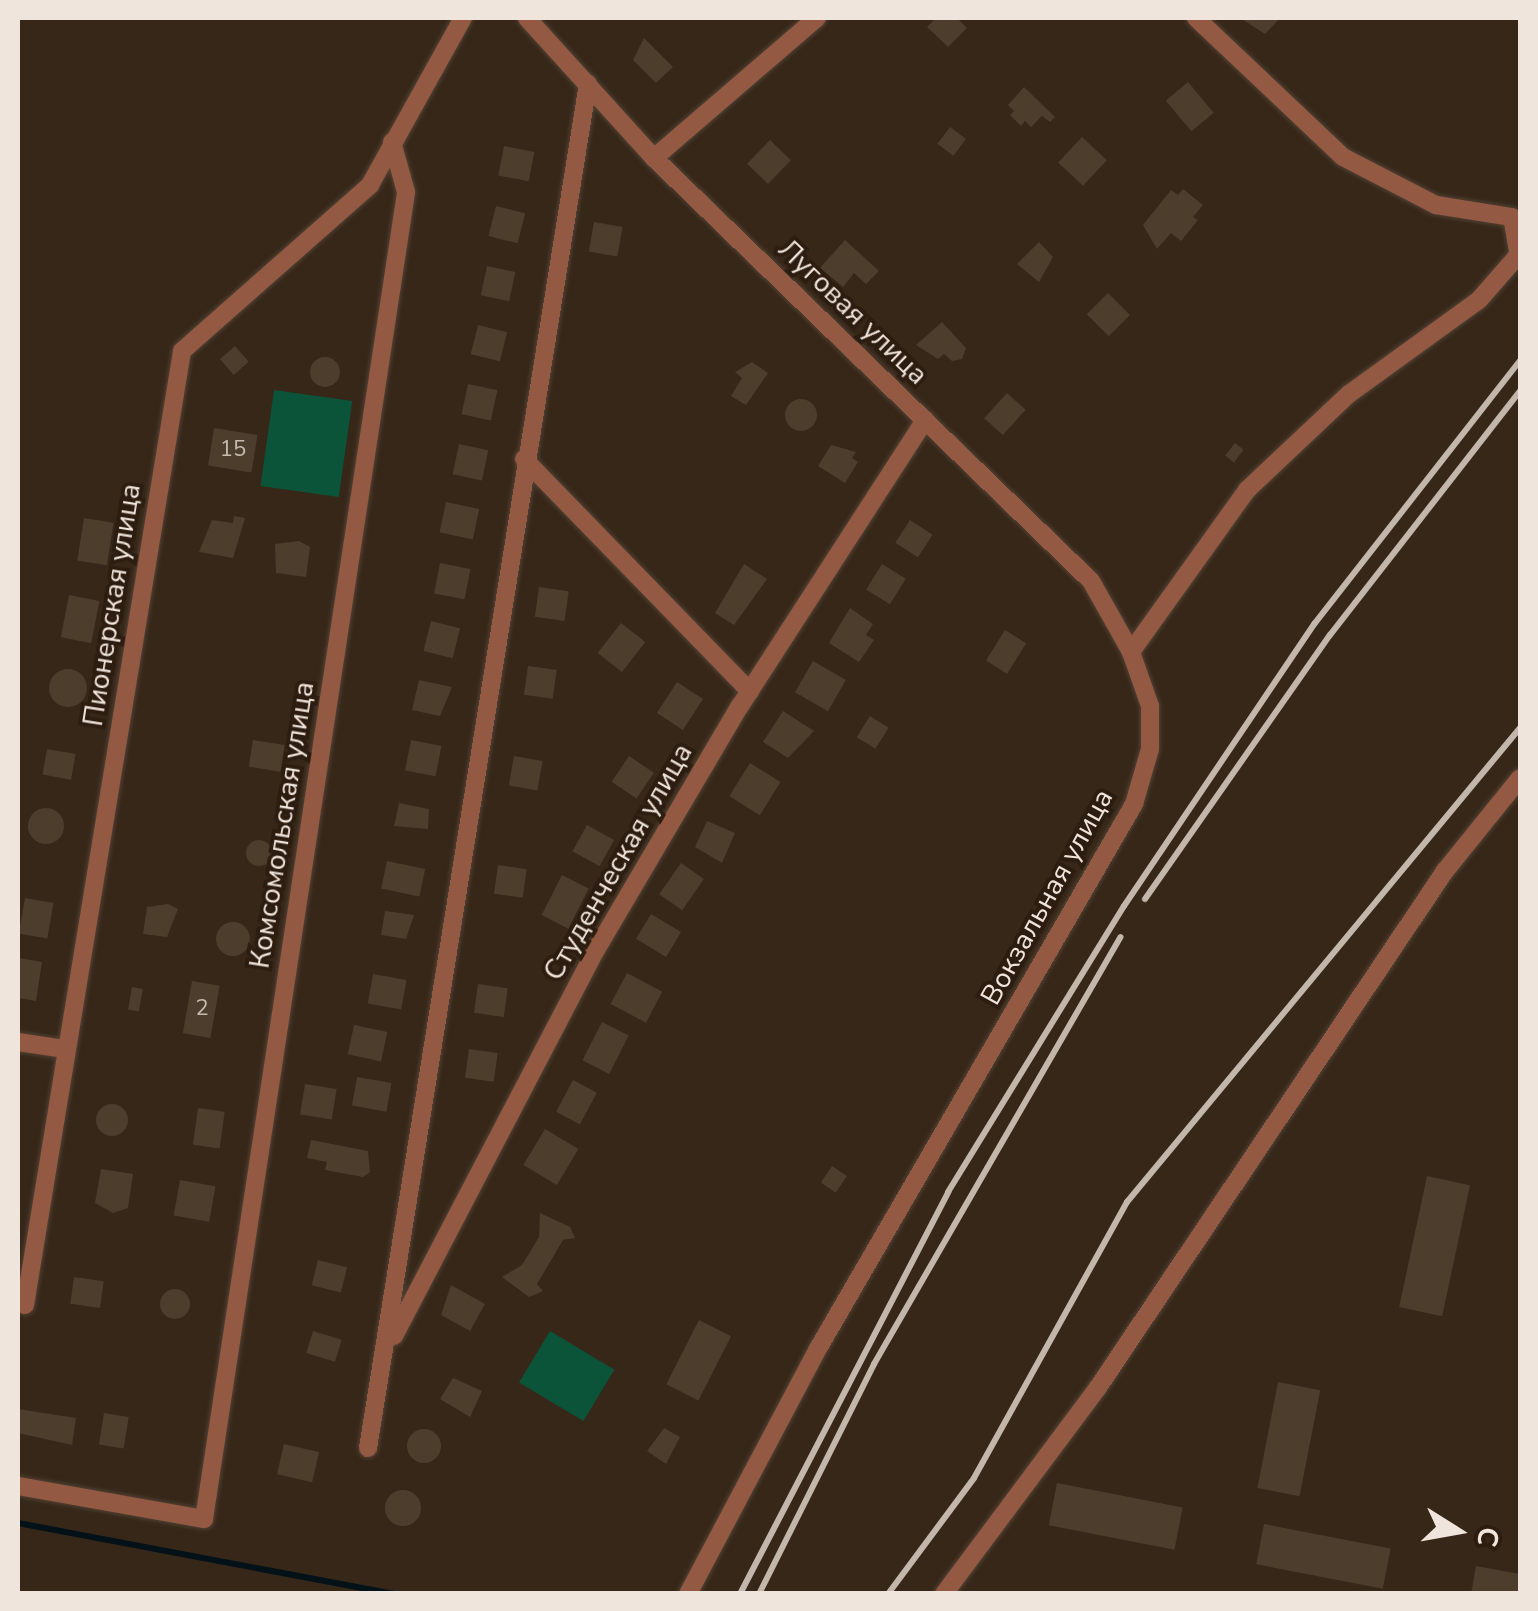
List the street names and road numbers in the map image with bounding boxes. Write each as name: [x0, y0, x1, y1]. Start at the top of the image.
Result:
street label: Луговая улица: [771, 232, 935, 392]
street label: Пионерская улица: [76, 481, 148, 729]
street label: Комсомольская улица: [243, 679, 321, 971]
street label: Студенческая улица: [536, 738, 700, 986]
street label: Вокзальная улица: [974, 783, 1120, 1011]

